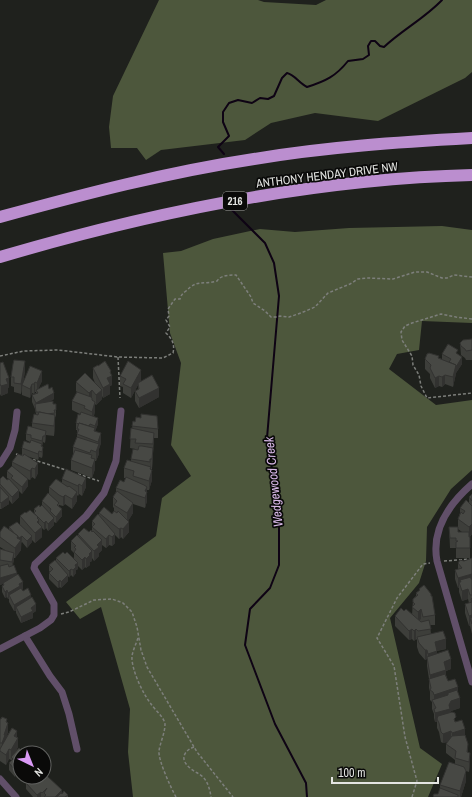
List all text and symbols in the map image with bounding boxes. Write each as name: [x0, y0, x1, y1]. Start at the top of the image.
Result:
street label: ANTHONY HENDAY DRIVE NW: [254, 158, 400, 192]
road number: 216: [223, 192, 247, 210]
water label: Wedgewood Creek: [260, 435, 287, 528]
north arrow: [12, 745, 52, 785]
scale bar: [332, 759, 438, 785]
text: N: [32, 765, 46, 780]
text: 100 m: [338, 765, 365, 781]

